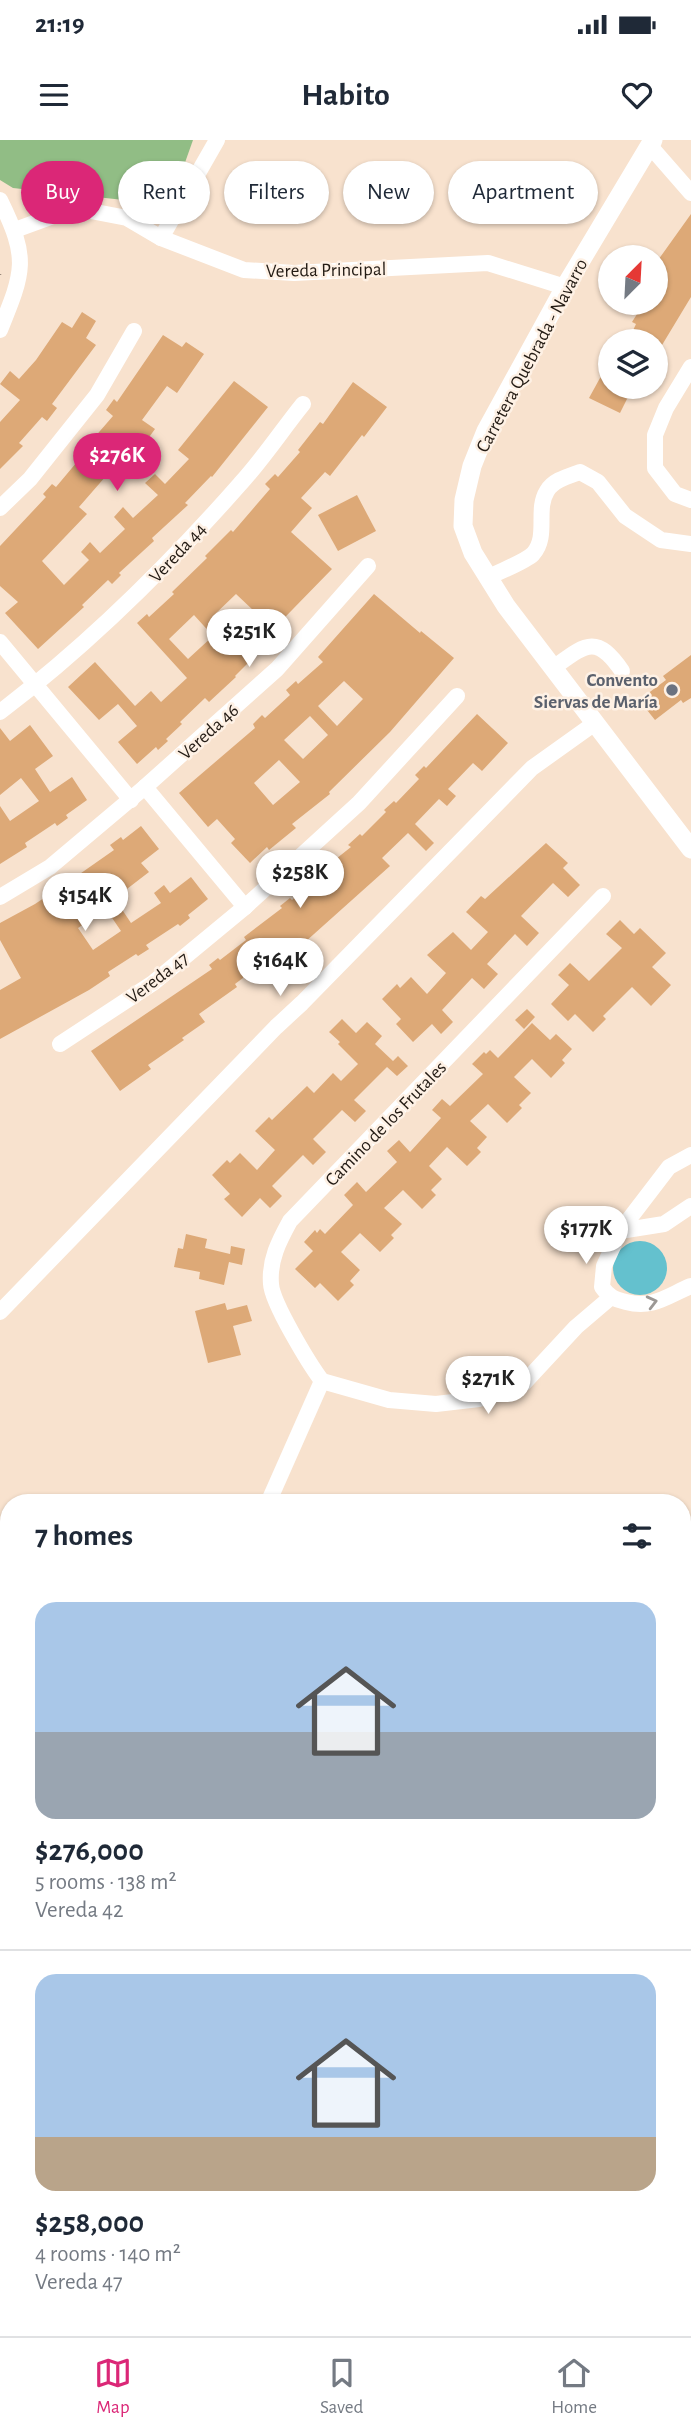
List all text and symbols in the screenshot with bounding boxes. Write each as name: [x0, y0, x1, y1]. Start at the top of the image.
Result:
text: 21:19: [35, 11, 84, 37]
icon: menu: [35, 76, 73, 114]
icon: heart: [618, 76, 656, 114]
text: Habito: [301, 79, 390, 111]
chip: Buy: [21, 161, 104, 224]
chip: Rent: [118, 161, 210, 224]
chip: Filters: [224, 161, 329, 224]
chip: New: [343, 161, 434, 224]
chip: Apartment: [448, 161, 598, 224]
north arrow: [598, 245, 668, 315]
map controls: [598, 245, 668, 399]
street label: Carretera Quebrada - Navarro: [473, 256, 592, 456]
street label: Vereda Principal: [266, 260, 386, 281]
button: layers: [598, 329, 668, 399]
pin: $276K: [68, 434, 166, 493]
text: $276K: [89, 444, 145, 467]
street label: Vereda 44: [146, 520, 210, 586]
pin: $251K: [200, 610, 298, 669]
text: $251K: [223, 620, 275, 643]
place label: Convento Siervas de María: [534, 671, 658, 712]
marker: Convento Siervas de María: [664, 682, 680, 698]
street label: Vereda 46: [175, 700, 243, 764]
pin: $258K: [251, 850, 349, 910]
text: $258K: [272, 861, 328, 884]
pin: $154K: [36, 874, 134, 933]
text: $154K: [58, 884, 112, 907]
pin: $164K: [231, 938, 329, 998]
street label: Vereda 47: [123, 949, 193, 1008]
text: $164K: [253, 949, 307, 972]
street label: Camino de los Frutales: [322, 1058, 450, 1190]
pin: $177K: [537, 1206, 635, 1266]
text: $177K: [560, 1217, 612, 1240]
one-way arrow: [645, 1296, 657, 1310]
pin: $271K: [439, 1356, 537, 1416]
text: $271K: [462, 1367, 514, 1390]
icon: filters: [618, 1517, 656, 1555]
text: 7 homes: [35, 1521, 133, 1551]
icon: home: [283, 1648, 409, 1774]
text: $276,000: [35, 1836, 144, 1866]
text: 5 rooms · 138 m²: [35, 1871, 176, 1894]
text: Vereda 42: [35, 1899, 123, 1922]
icon: home: [283, 2020, 409, 2146]
text: $258,000: [35, 2208, 144, 2238]
text: 4 rooms · 140 m²: [35, 2243, 181, 2266]
text: Vereda 47: [35, 2271, 123, 2294]
tab: Map: [94, 2354, 132, 2419]
tab: Saved: [320, 2354, 363, 2419]
tab: Home: [551, 2354, 597, 2419]

